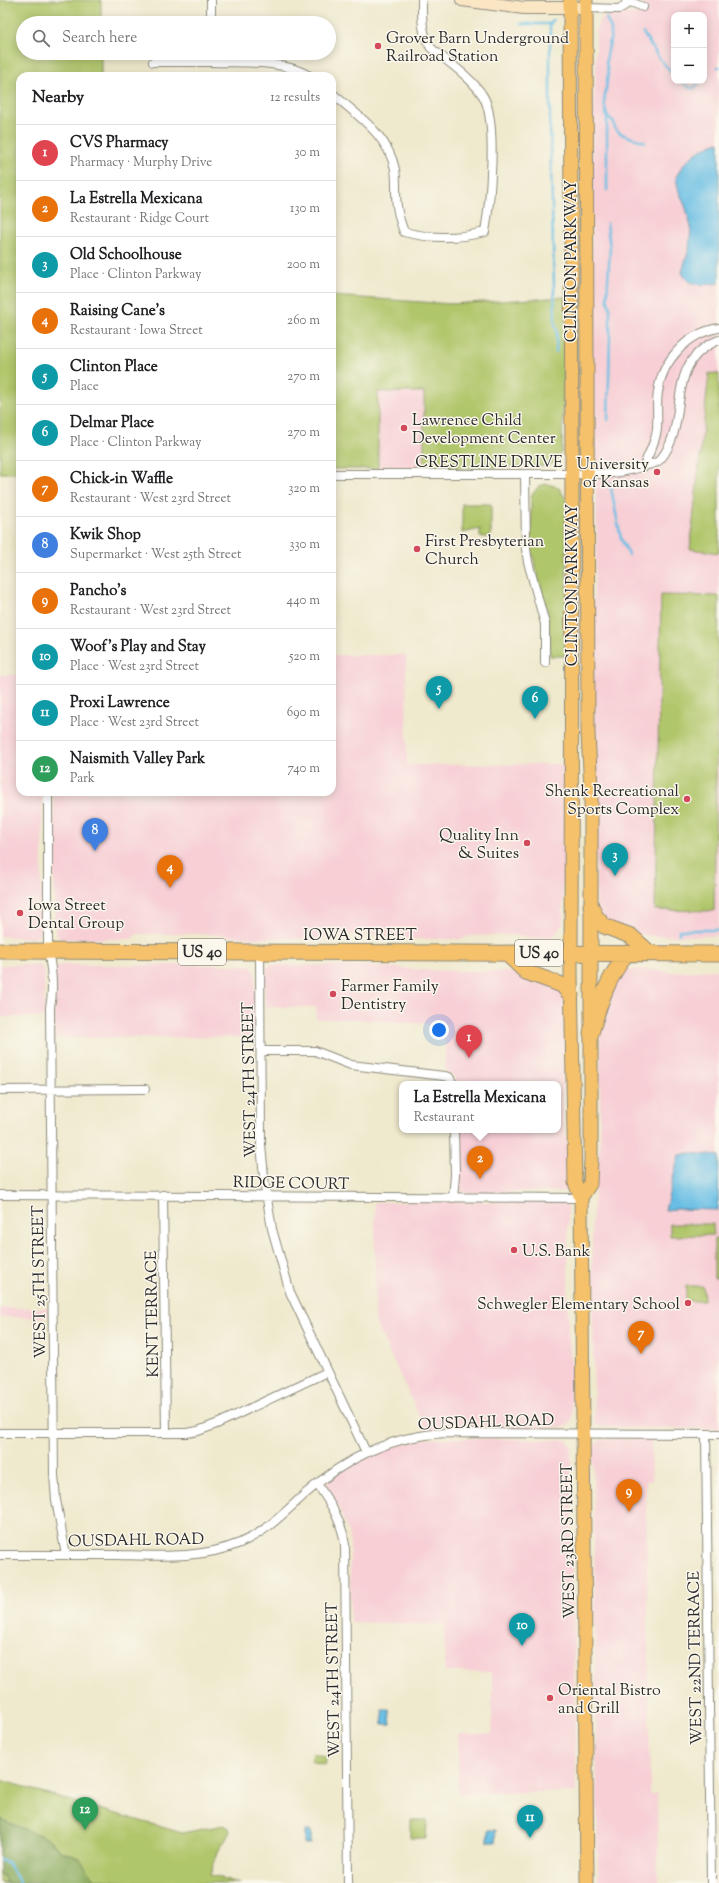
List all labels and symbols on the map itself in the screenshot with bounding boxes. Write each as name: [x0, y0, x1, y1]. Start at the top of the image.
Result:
place label: Grover Barn Underground Railroad Station: [386, 28, 569, 69]
marker: Grover Barn Underground Railroad Station: [373, 41, 383, 51]
street label: CLINTON PARKWAY: [561, 179, 584, 342]
place label: Lawrence Child Development Center: [412, 410, 556, 451]
marker: Lawrence Child Development Center: [399, 423, 409, 433]
street label: CRESTLINE DRIVE: [415, 452, 563, 475]
place label: University of Kansas: [576, 454, 649, 495]
marker: University of Kansas: [652, 467, 662, 477]
street label: CLINTON PARKWAY: [562, 503, 585, 666]
place label: First Presbyterian Church: [425, 531, 545, 572]
marker: First Presbyterian Church: [412, 544, 422, 554]
pin: 5: [426, 676, 452, 709]
pin: 6: [522, 686, 548, 719]
place label: Shenk Recreational Sports Complex: [545, 781, 680, 822]
marker: Shenk Recreational Sports Complex: [682, 794, 692, 804]
pin: 8: [82, 818, 108, 851]
place label: Quality Inn & Suites: [439, 825, 520, 866]
marker: Quality Inn & Suites: [522, 838, 532, 848]
pin: 3: [602, 843, 628, 876]
pin: 4: [157, 855, 183, 888]
place label: Iowa Street Dental Group: [28, 895, 124, 936]
marker: Iowa Street Dental Group: [15, 908, 25, 918]
street label: IOWA STREET: [303, 925, 417, 948]
road number: US 40: [178, 939, 226, 965]
road number: US 40: [515, 940, 563, 966]
place label: Farmer Family Dentistry: [341, 976, 439, 1017]
marker: Farmer Family Dentistry: [328, 989, 338, 999]
street label: WEST 24TH STREET: [238, 1002, 263, 1158]
your location: [429, 1020, 449, 1040]
pin: 1: [456, 1025, 482, 1058]
pin: 2: [467, 1146, 493, 1179]
street label: RIDGE COURT: [233, 1172, 349, 1197]
street label: WEST 25TH STREET: [28, 1205, 53, 1359]
place label: U.S. Bank: [522, 1241, 591, 1264]
marker: U.S. Bank: [509, 1245, 519, 1255]
street label: KENT TERRACE: [141, 1250, 166, 1378]
place label: Schwegler Elementary School: [477, 1294, 681, 1317]
marker: Schwegler Elementary School: [683, 1298, 693, 1308]
pin: 7: [628, 1321, 654, 1354]
street label: OUSDAHL ROAD: [418, 1410, 555, 1437]
street label: WEST 23RD STREET: [557, 1463, 582, 1619]
pin: 9: [616, 1479, 642, 1512]
street label: OUSDAHL ROAD: [68, 1529, 204, 1554]
street label: WEST 22ND TERRACE: [683, 1570, 710, 1745]
street label: WEST 24TH STREET: [322, 1602, 347, 1758]
pin: 10: [509, 1613, 535, 1646]
place label: Oriental Bistro and Grill: [558, 1680, 661, 1721]
marker: Oriental Bistro and Grill: [545, 1693, 555, 1703]
pin: 12: [72, 1797, 98, 1830]
pin: 11: [517, 1805, 543, 1838]

